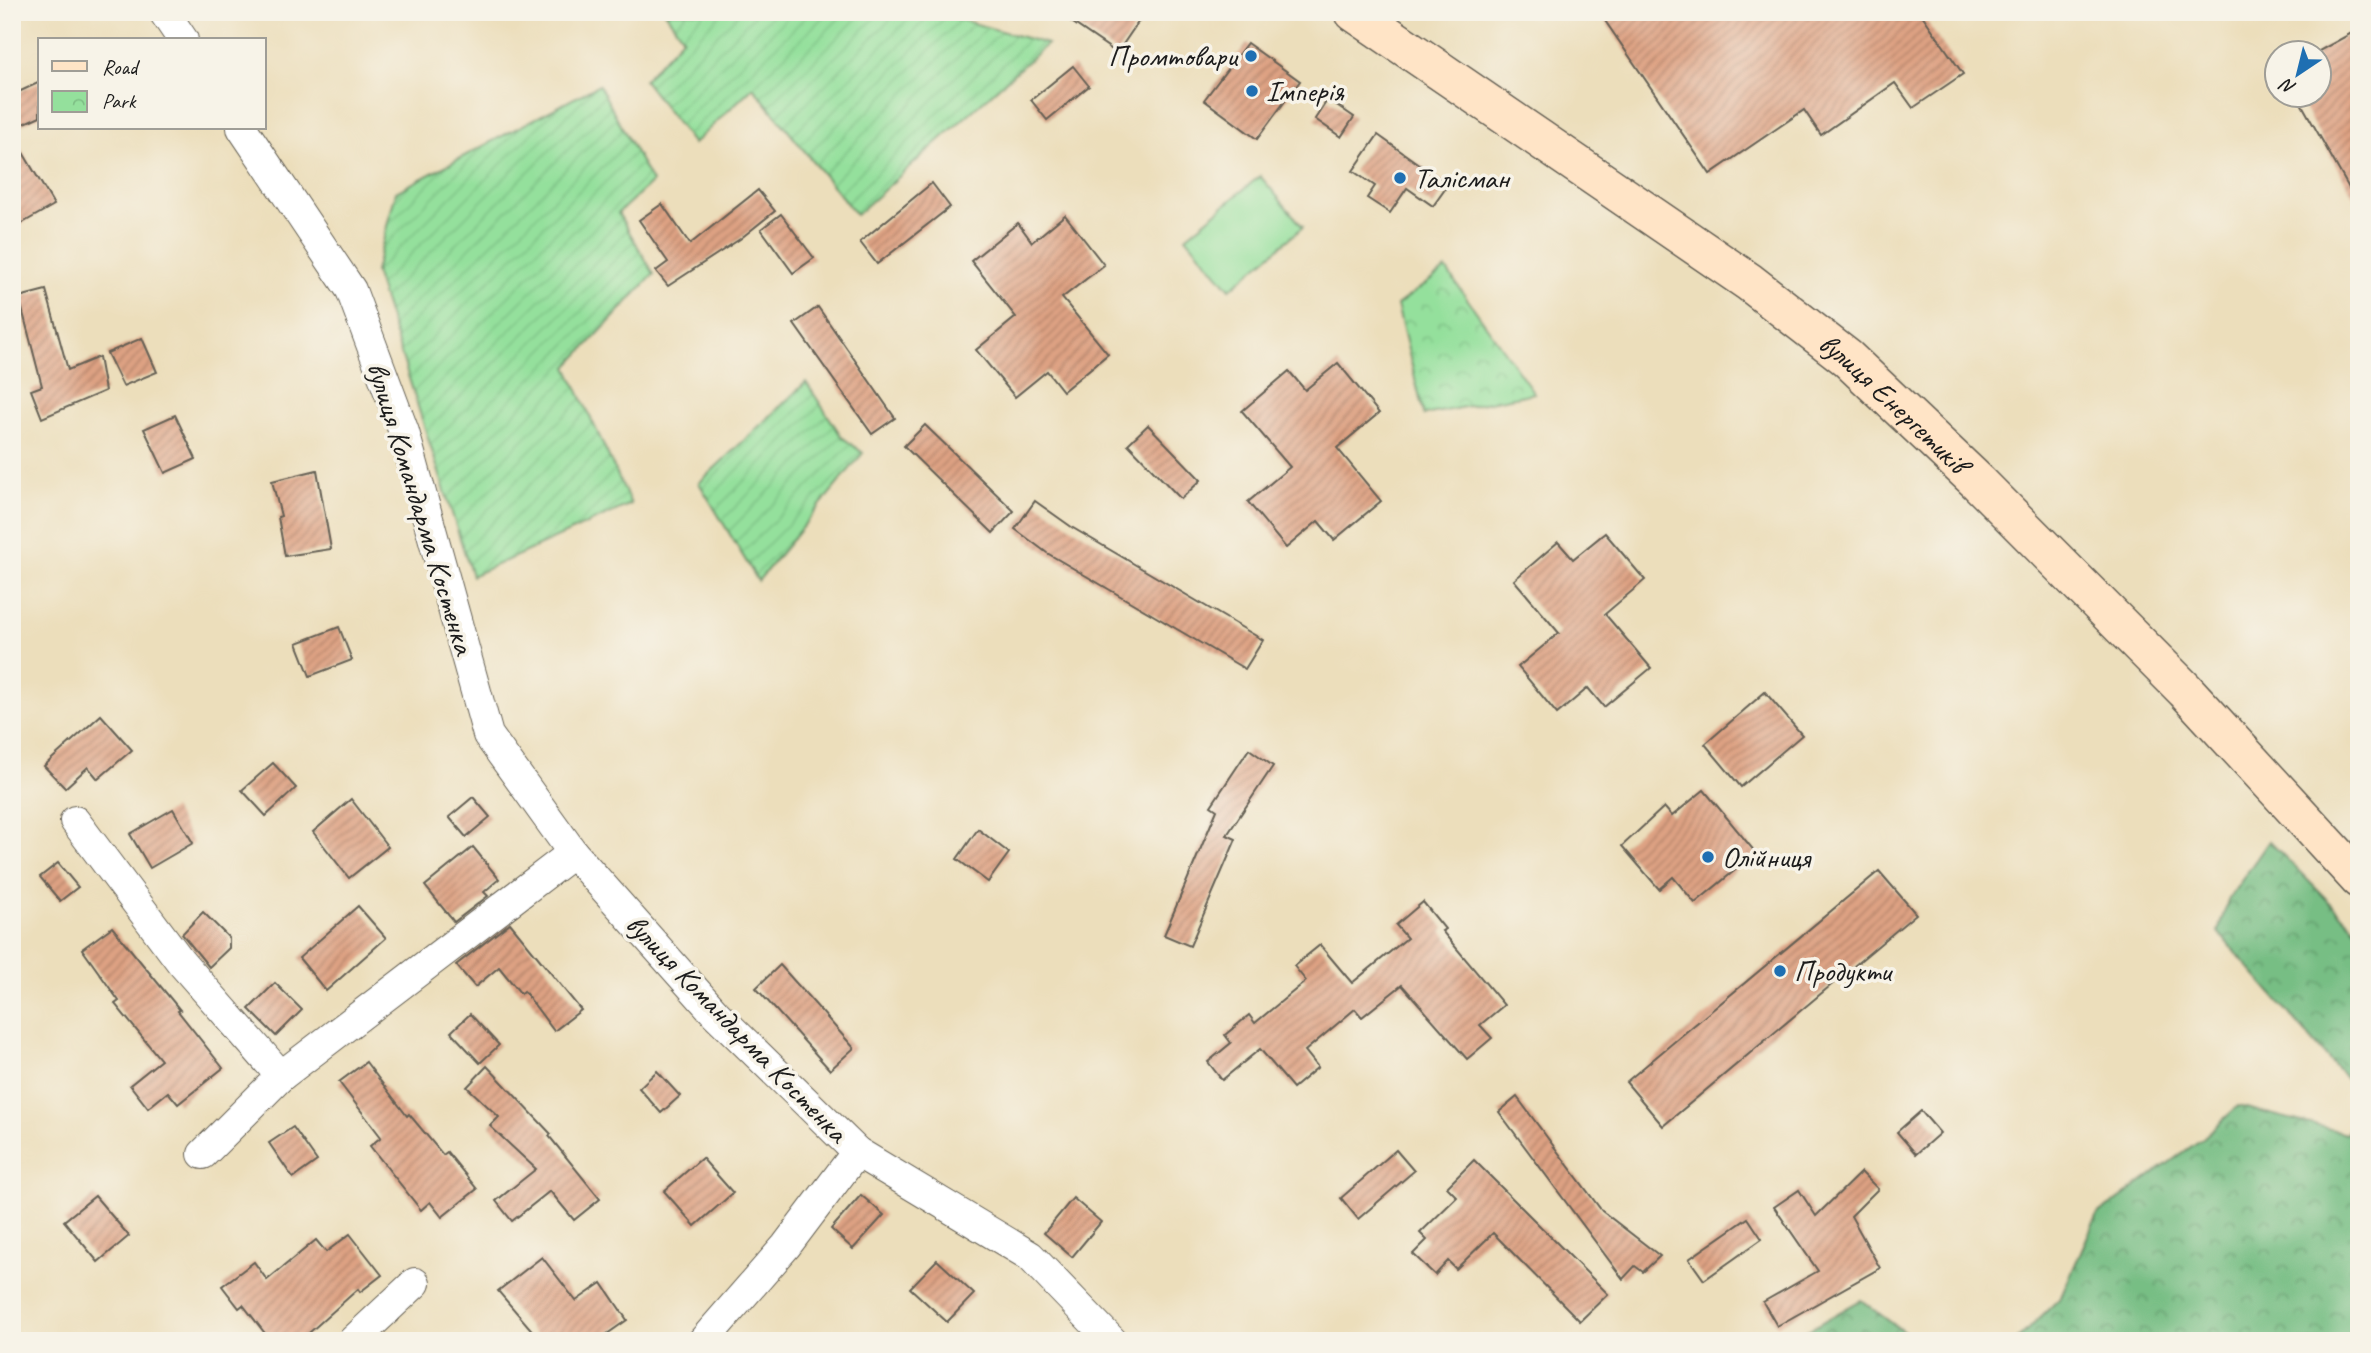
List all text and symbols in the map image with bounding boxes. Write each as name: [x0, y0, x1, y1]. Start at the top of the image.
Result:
place label: Промтовари: [1108, 37, 1239, 75]
legend: [38, 38, 266, 130]
north arrow: [2262, 38, 2332, 108]
marker: Промтовари: [1243, 48, 1259, 64]
text: Road: [102, 54, 141, 80]
place label: Імперія: [1266, 72, 1345, 110]
text: N: [2274, 72, 2301, 100]
marker: Імперія: [1244, 83, 1260, 99]
text: Park: [102, 88, 137, 114]
place label: Талісман: [1414, 159, 1511, 197]
marker: Талісман: [1392, 170, 1408, 186]
street label: вулиця Енергетиків: [1811, 324, 1981, 486]
street label: вулиця Командарма Костенка: [358, 357, 484, 661]
place label: Олійниця: [1722, 838, 1813, 876]
marker: Олійниця: [1700, 849, 1716, 865]
street label: вулиця Командарма Костенка: [618, 906, 857, 1152]
place label: Продукти: [1794, 952, 1893, 990]
marker: Продукти: [1772, 963, 1788, 979]

